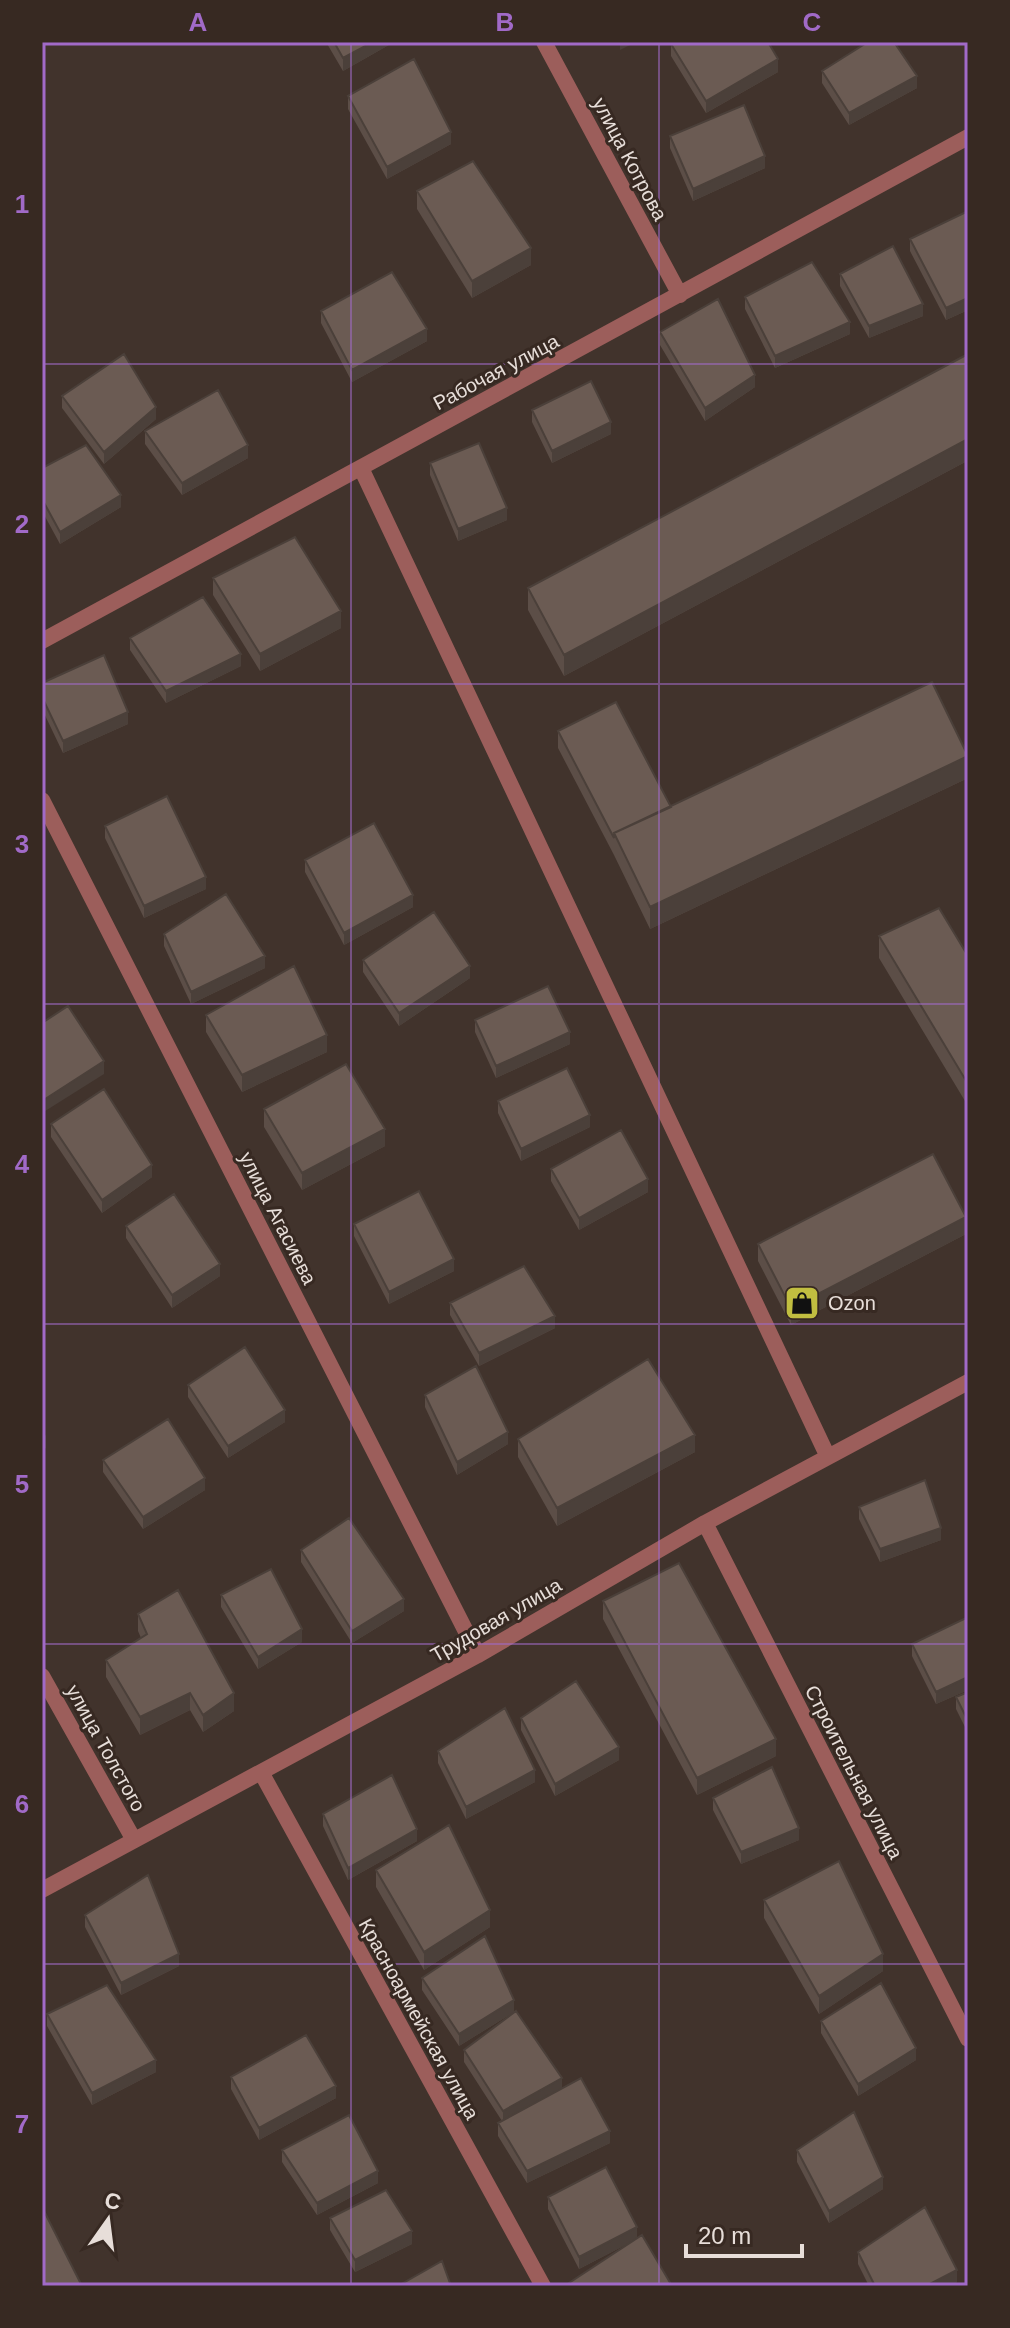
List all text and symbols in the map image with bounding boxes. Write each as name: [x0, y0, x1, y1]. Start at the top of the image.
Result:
text: A: [189, 7, 208, 37]
text: B: [496, 7, 514, 37]
text: C: [803, 7, 822, 37]
street label: улица Котрова: [588, 94, 672, 225]
text: 1: [15, 189, 29, 219]
street label: Рабочая улица: [430, 329, 563, 414]
text: 2: [15, 509, 29, 539]
text: 3: [15, 829, 29, 859]
street label: улица Агасиева: [235, 1148, 321, 1289]
text: 4: [15, 1149, 30, 1179]
shop icon: Ozon: [783, 1284, 821, 1322]
place label: Ozon: [828, 1292, 876, 1314]
text: 5: [15, 1469, 29, 1499]
street label: Трудовая улица: [427, 1573, 566, 1666]
street label: улица Толстого: [62, 1681, 150, 1815]
street label: Строительная улица: [801, 1681, 908, 1863]
text: 6: [15, 1789, 29, 1819]
street label: Красноармейская улица: [355, 1915, 484, 2124]
text: 7: [15, 2109, 29, 2139]
north arrow: [68, 2180, 148, 2260]
text: С: [102, 2187, 124, 2215]
scale bar: [686, 2208, 802, 2258]
text: 20 m: [698, 2222, 751, 2249]

